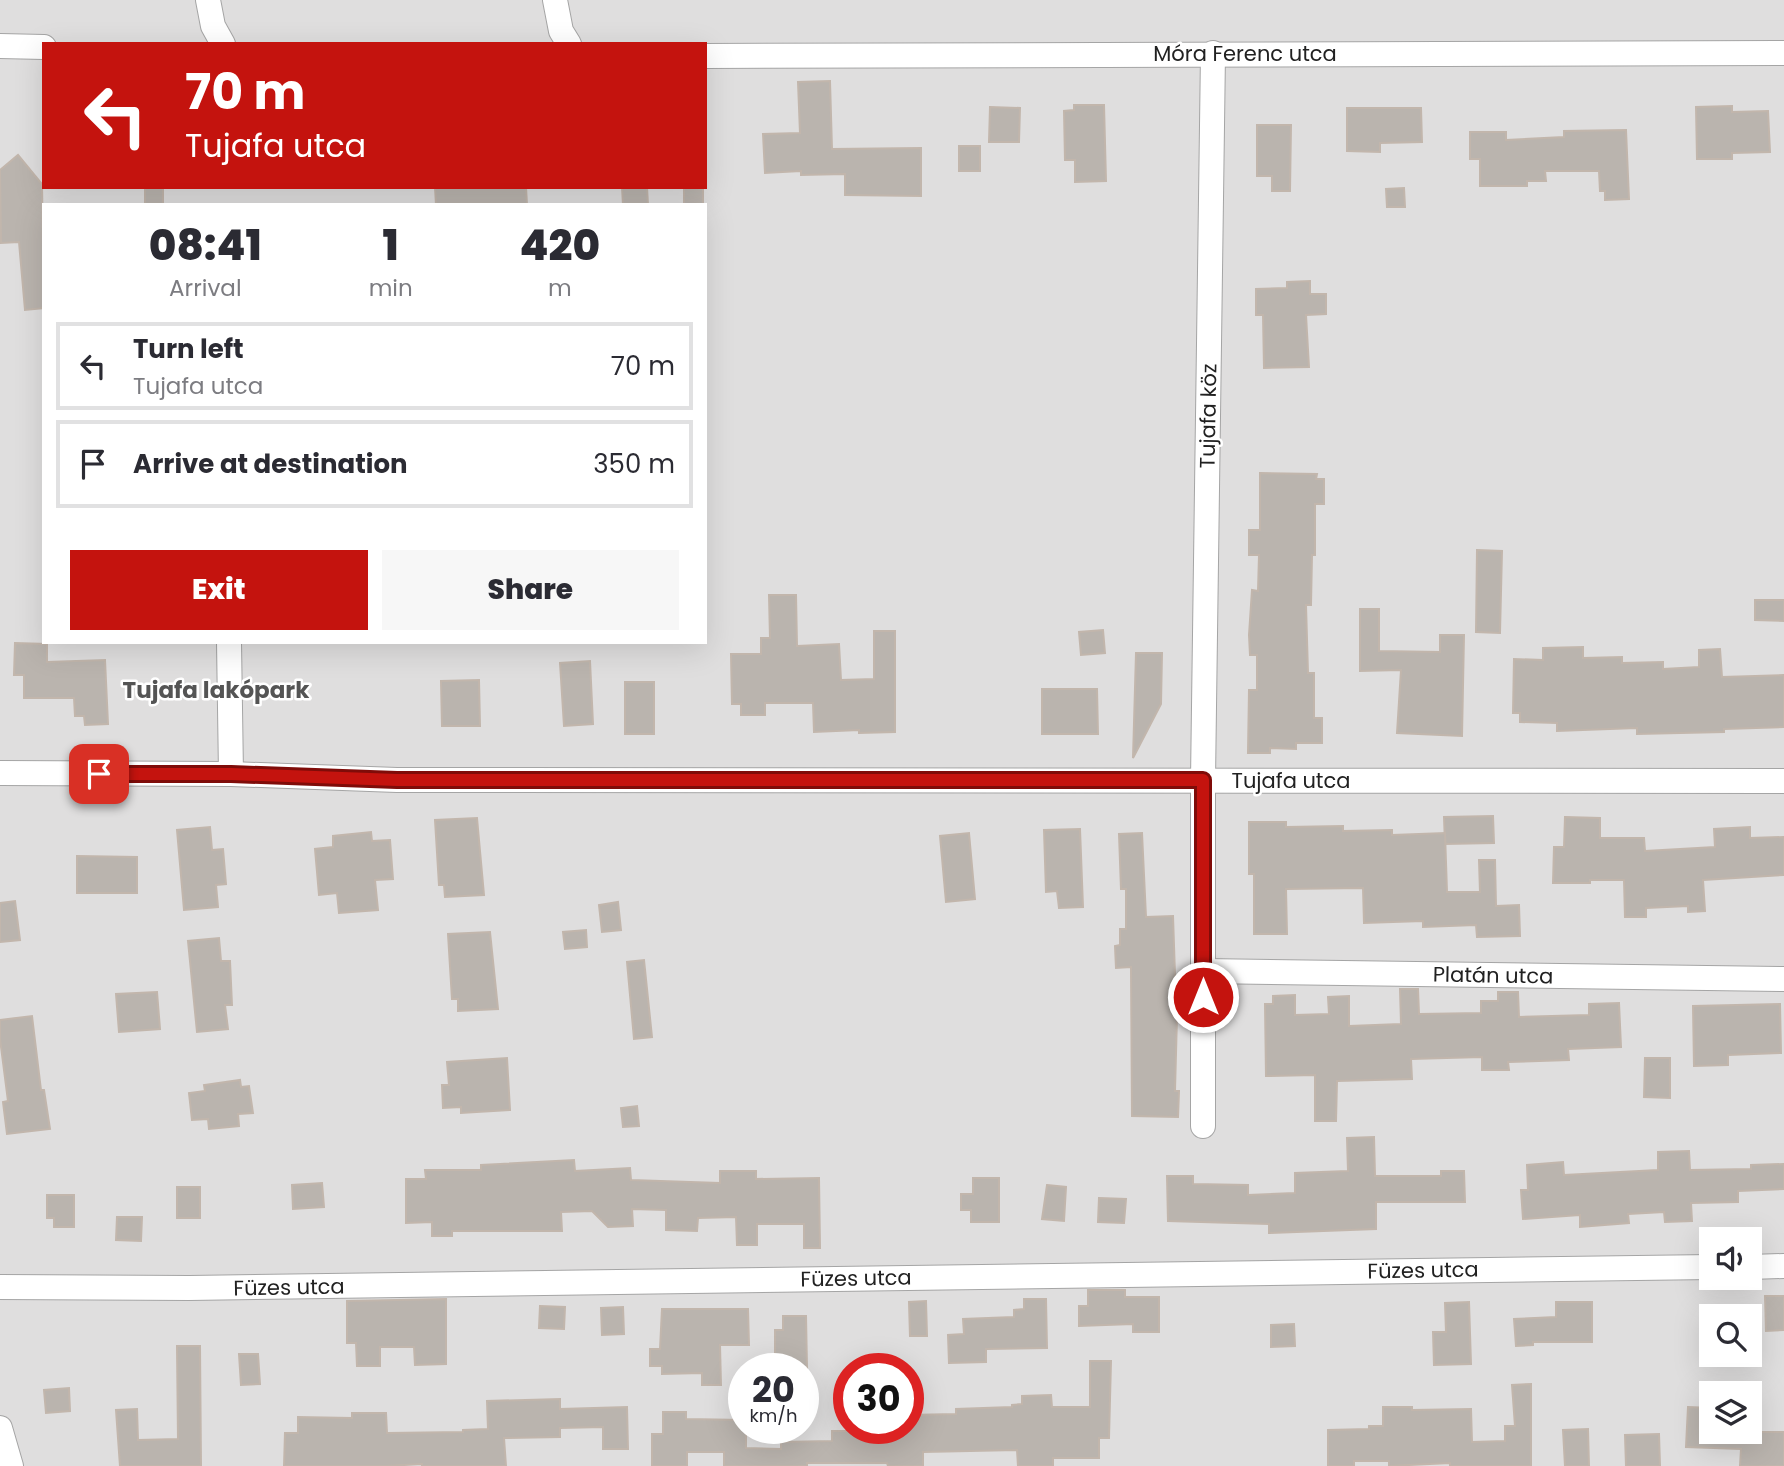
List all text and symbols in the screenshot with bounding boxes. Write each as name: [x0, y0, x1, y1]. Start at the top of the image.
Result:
street label: Móra Ferenc utca: [1153, 39, 1337, 68]
text: 70 m: [185, 58, 305, 126]
icon: left: [70, 70, 161, 161]
text: Tujafa utca: [185, 123, 366, 168]
text: 08:41: [149, 216, 262, 275]
text: 1: [383, 216, 399, 275]
text: 420: [520, 216, 600, 275]
text: Arrival: [169, 272, 242, 304]
text: min: [369, 272, 413, 304]
text: m: [548, 272, 572, 304]
text: Turn left: [133, 331, 244, 367]
icon: left: [74, 347, 112, 385]
text: 70 m: [611, 348, 675, 384]
street label: Tujafa köz: [1193, 363, 1223, 469]
text: Tujafa utca: [133, 370, 263, 402]
icon: arrive: [74, 445, 112, 483]
text: Arrive at destination: [133, 446, 408, 482]
text: 350 m: [593, 446, 675, 482]
button: Exit: [70, 550, 368, 630]
button: Share: [382, 550, 679, 630]
district label: Tujafa lakópark: [123, 674, 310, 706]
pin: [69, 744, 129, 804]
icon: arrive: [80, 755, 118, 793]
street label: Tujafa utca: [1232, 766, 1350, 795]
street label: Platán utca: [1433, 959, 1553, 991]
position arrow: [1166, 960, 1240, 1034]
map controls: [1699, 1227, 1762, 1444]
button: sound: [1699, 1227, 1762, 1290]
street label: Füzes utca: [1367, 1255, 1479, 1285]
street label: Füzes utca: [800, 1263, 912, 1293]
street label: Füzes utca: [233, 1272, 345, 1302]
button: search: [1699, 1304, 1762, 1367]
speed limit sign: 30: [833, 1353, 924, 1444]
text: 20: [752, 1365, 795, 1414]
button: layers: [1699, 1381, 1762, 1444]
text: km/h: [750, 1403, 797, 1428]

